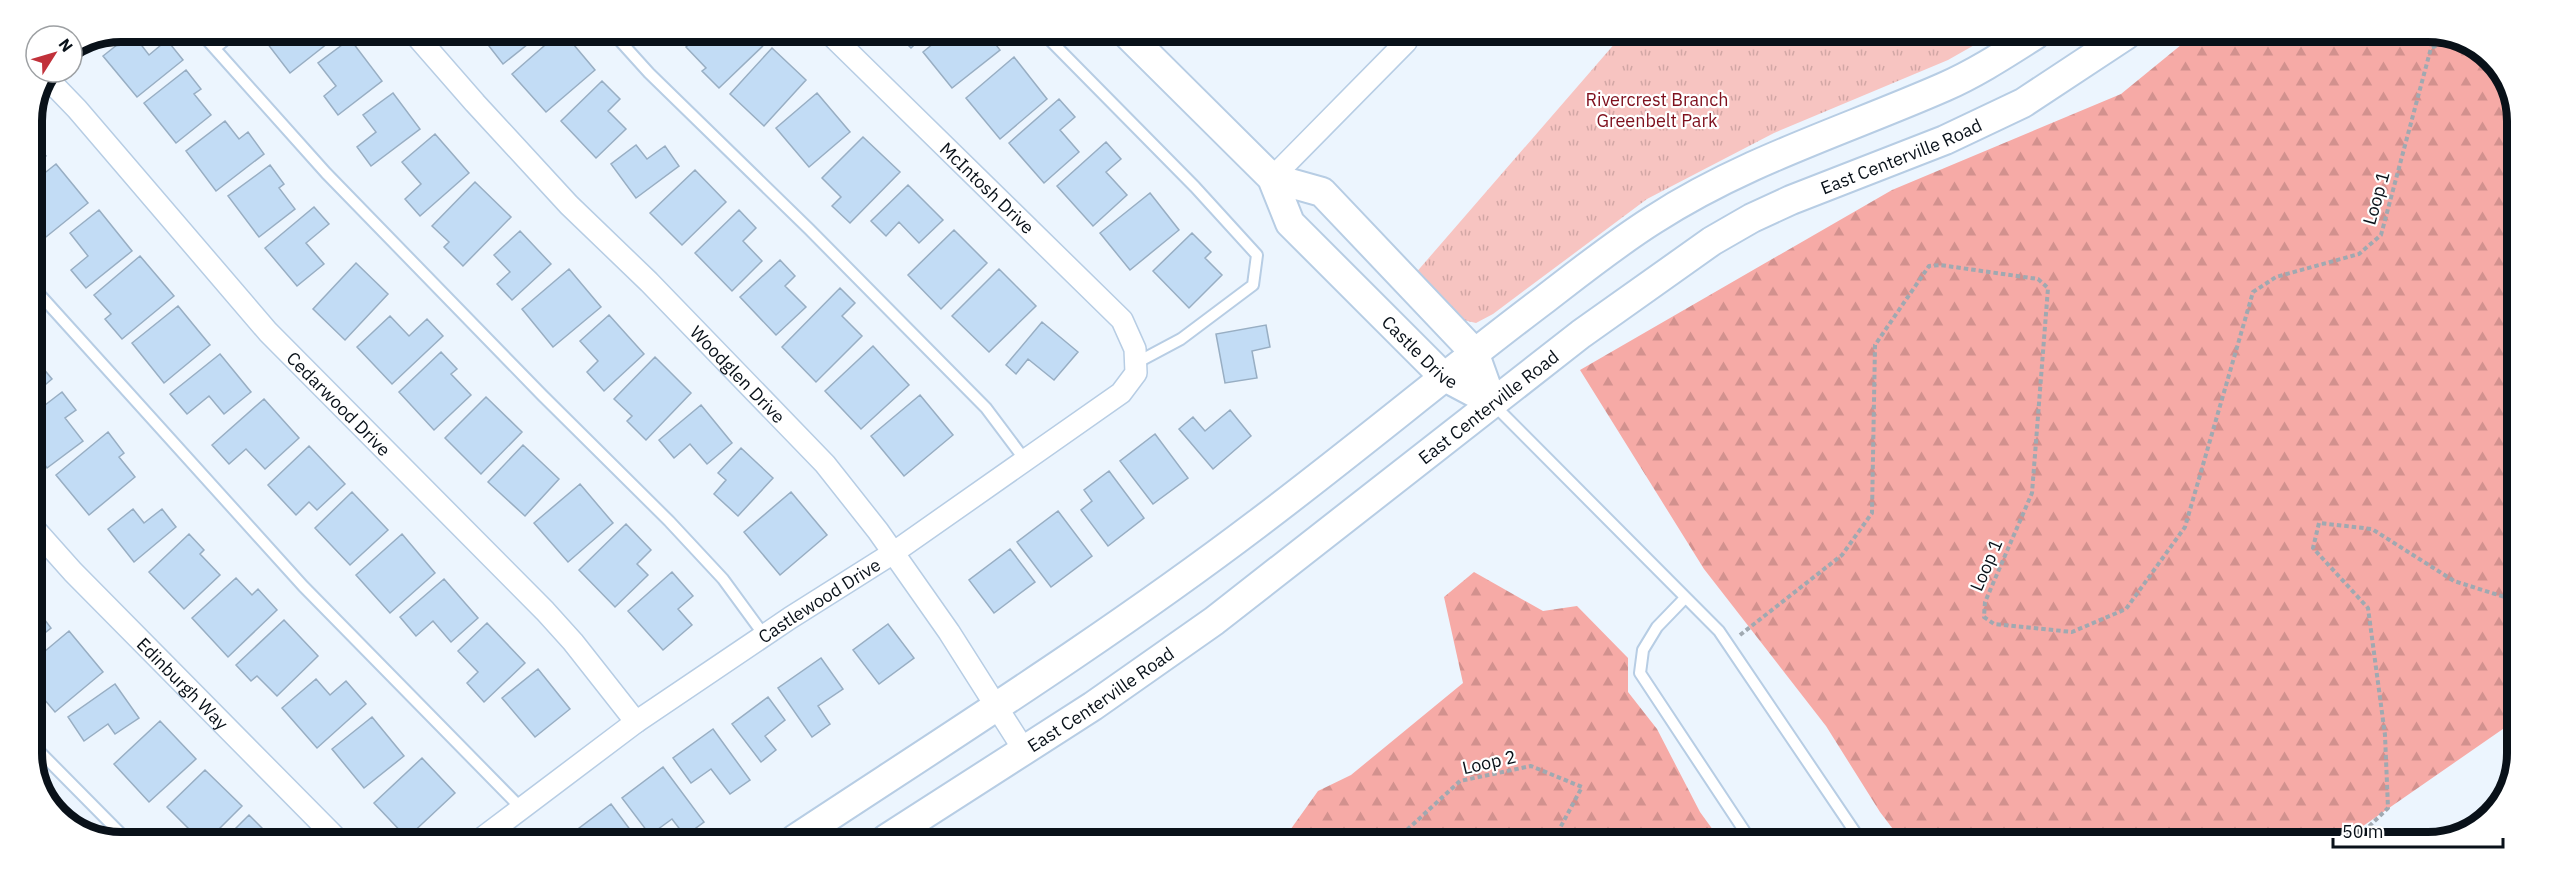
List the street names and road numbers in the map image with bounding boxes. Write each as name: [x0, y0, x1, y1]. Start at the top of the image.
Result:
street label: East Centerville Road: [1817, 113, 1985, 199]
street label: McIntosh Drive: [935, 137, 1039, 239]
street label: Loop 1: [2357, 169, 2395, 227]
street label: Castle Drive: [1377, 310, 1462, 393]
street label: Woodglen Drive: [686, 320, 790, 428]
street label: East Centerville Road: [1413, 344, 1563, 469]
street label: Cedarwood Drive: [282, 346, 396, 461]
street label: Loop 1: [1965, 535, 2007, 595]
street label: Castlewood Drive: [753, 552, 885, 648]
street label: Edinburgh Way: [132, 632, 234, 734]
street label: East Centerville Road: [1023, 641, 1178, 757]
street label: Loop 2: [1460, 745, 1518, 779]

